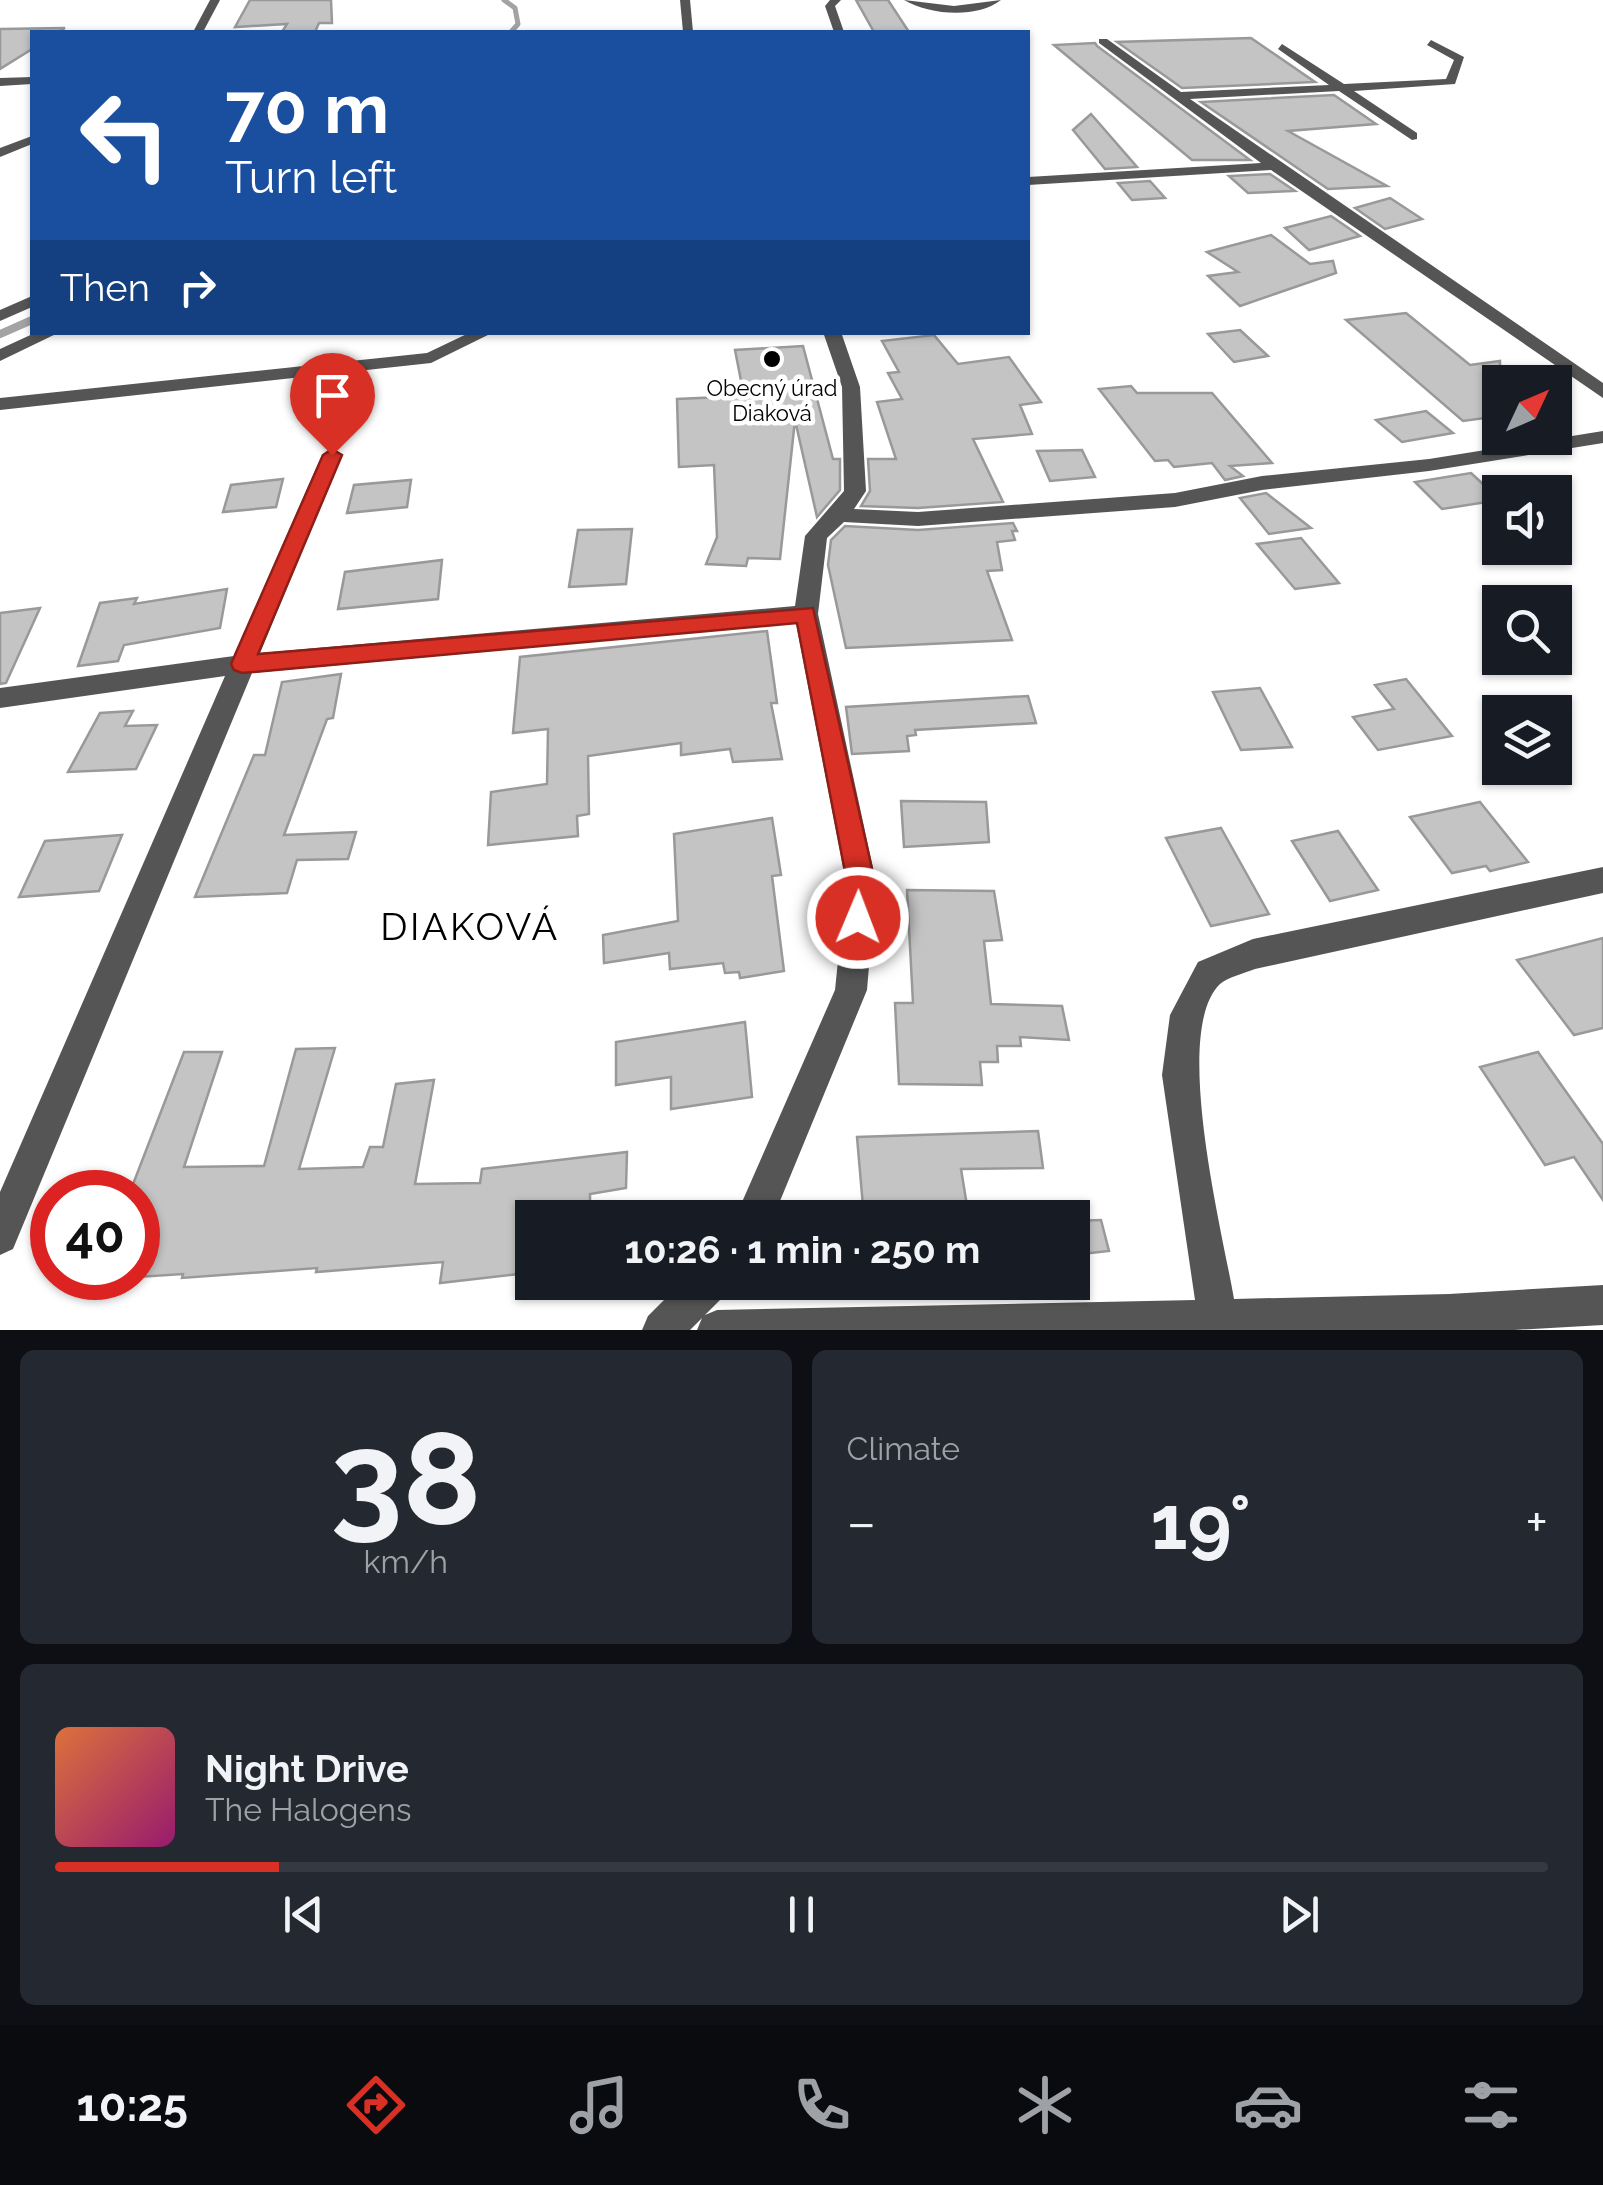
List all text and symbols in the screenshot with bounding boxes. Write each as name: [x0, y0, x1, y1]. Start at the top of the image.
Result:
text: 70 m: [225, 67, 389, 149]
icon: left: [60, 70, 190, 200]
text: Turn left: [225, 151, 397, 204]
icon: right: [170, 260, 225, 315]
text: Then: [60, 265, 150, 310]
marker: Obecný úrad Diaková: [761, 348, 783, 370]
pin: [290, 353, 375, 456]
north arrow: [1482, 365, 1572, 455]
map controls: [1482, 365, 1572, 785]
icon: arrive: [305, 368, 360, 423]
place label: Obecný úrad Diaková: [706, 375, 838, 426]
button: sound: [1482, 475, 1572, 565]
button: search: [1482, 585, 1572, 675]
button: layers: [1482, 695, 1572, 785]
position arrow: [806, 866, 910, 970]
district label: DIAKOVÁ: [380, 904, 560, 949]
speed limit sign: 40: [30, 1170, 160, 1300]
text: 10:26 · 1 min · 250 m: [625, 1227, 980, 1272]
text: 38: [330, 1402, 481, 1554]
text: Climate: [847, 1430, 960, 1467]
text: 19°: [1150, 1478, 1251, 1567]
text: −: [847, 1490, 876, 1555]
text: +: [1525, 1490, 1548, 1555]
text: km/h: [364, 1543, 448, 1580]
text: Night Drive: [205, 1746, 409, 1791]
text: The Halogens: [205, 1791, 411, 1828]
icon: previous: [276, 1887, 331, 1942]
icon: pause: [774, 1887, 829, 1942]
icon: next: [1272, 1887, 1327, 1942]
icon: directions: [341, 2070, 411, 2140]
icon: music: [564, 2070, 634, 2140]
icon: phone: [787, 2070, 857, 2140]
icon: climate: [1010, 2070, 1080, 2140]
icon: car: [1233, 2070, 1303, 2140]
icon: filters: [1456, 2070, 1526, 2140]
text: 10:25: [77, 2079, 188, 2132]

